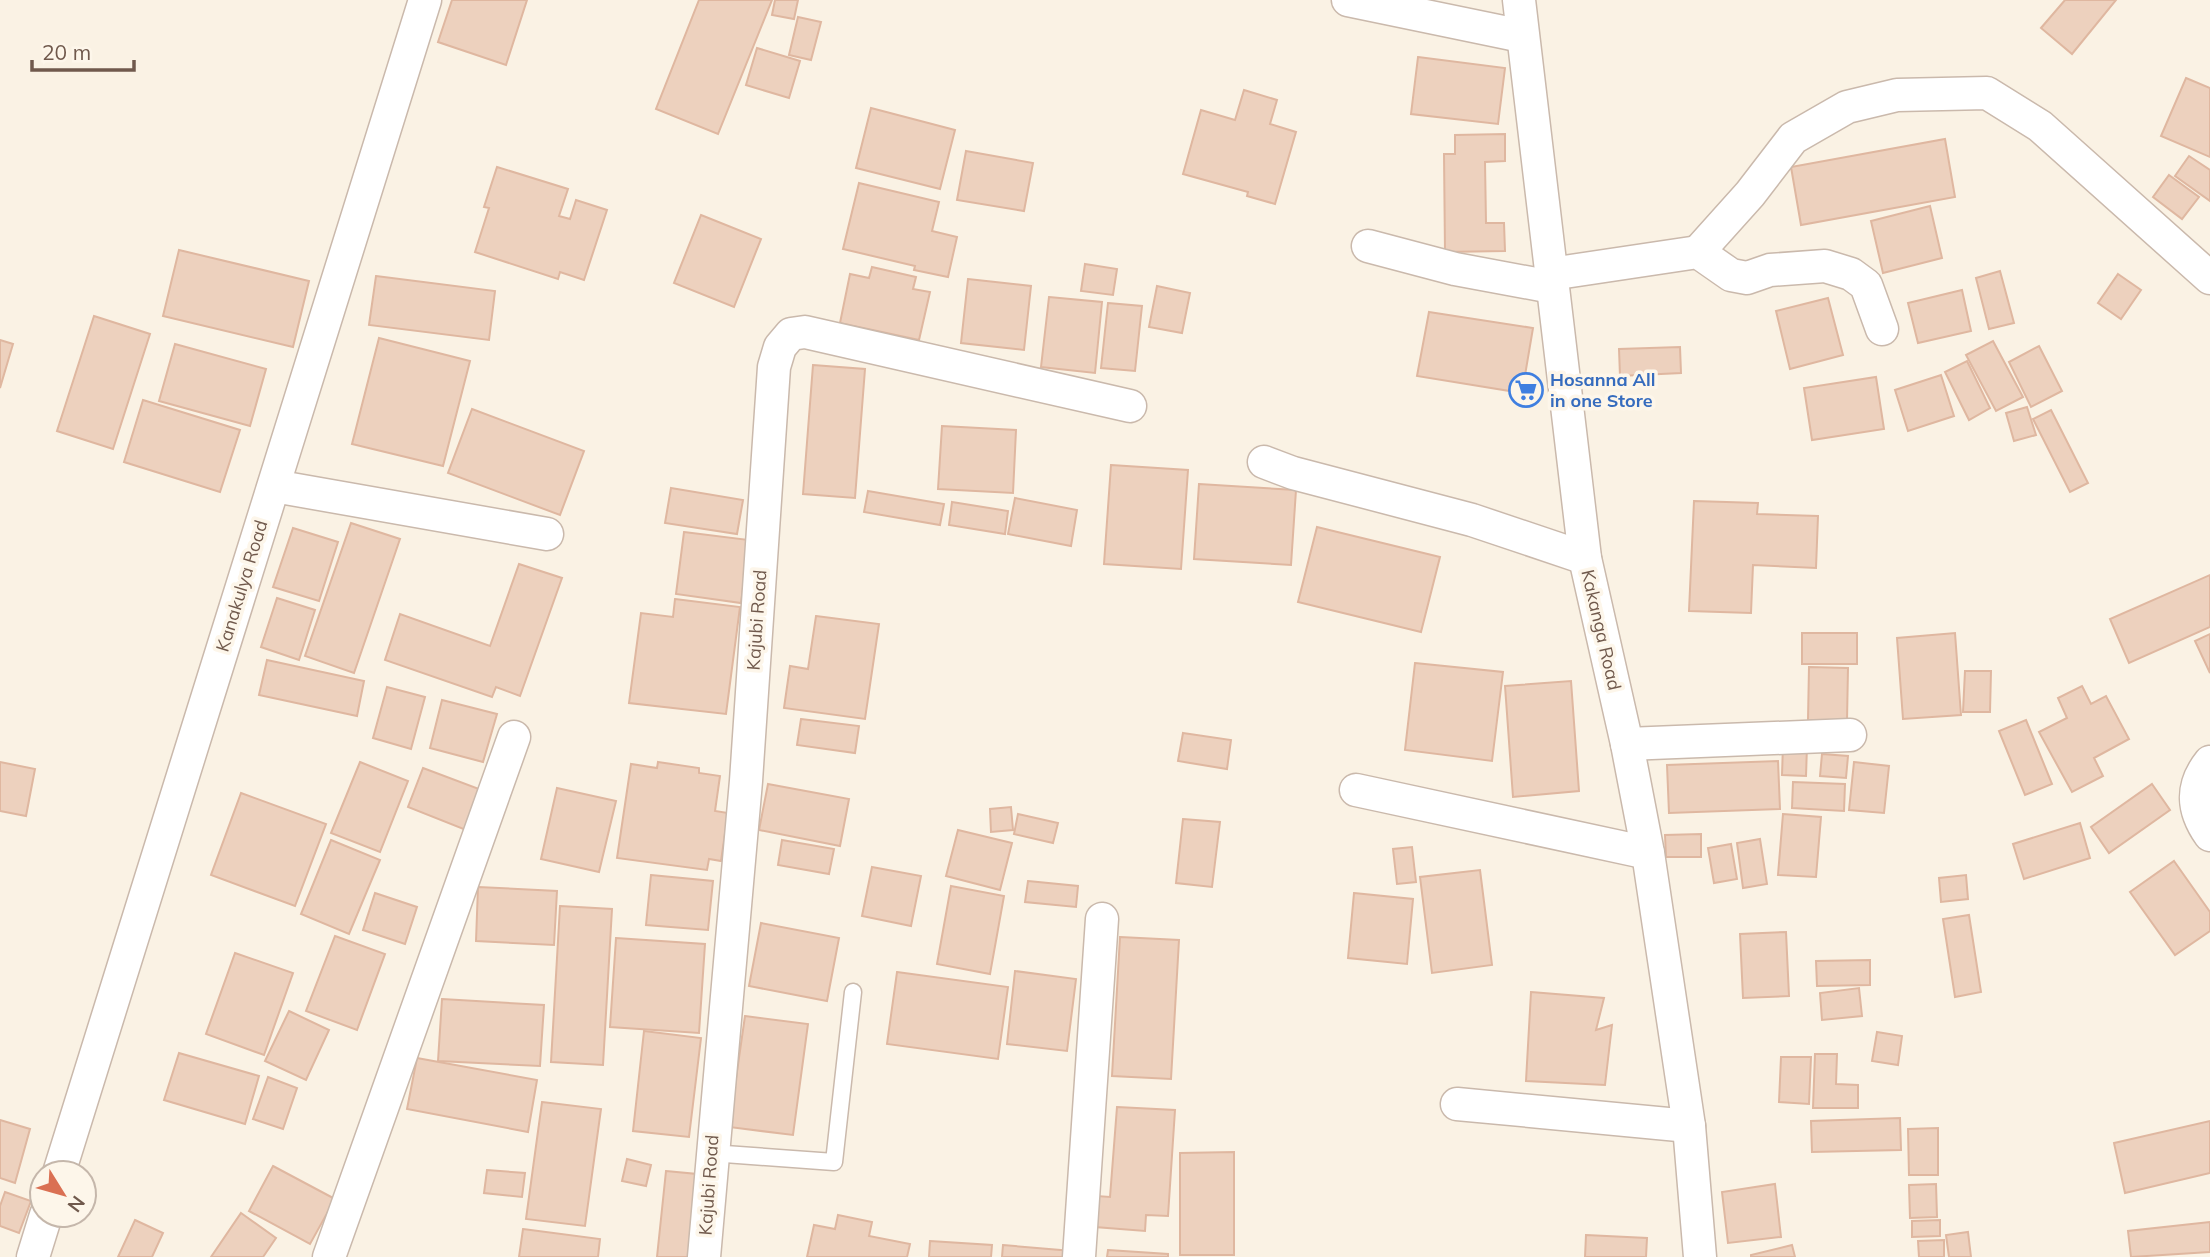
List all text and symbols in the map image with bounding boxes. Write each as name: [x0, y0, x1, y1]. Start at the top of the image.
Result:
scale bar: [32, 28, 133, 72]
text: 20 m: [42, 39, 91, 65]
place label: Hosanna All in one Store: [1550, 368, 1655, 412]
supermarket icon: Hosanna All in one Store: [1507, 371, 1545, 409]
street label: Kanakulya Road: [211, 517, 272, 654]
street label: Kakanga Road: [1576, 567, 1627, 693]
street label: Kajubi Road: [742, 569, 771, 671]
street label: Kajubi Road: [694, 1134, 723, 1236]
north arrow: [28, 1159, 98, 1229]
text: N: [63, 1191, 90, 1217]

